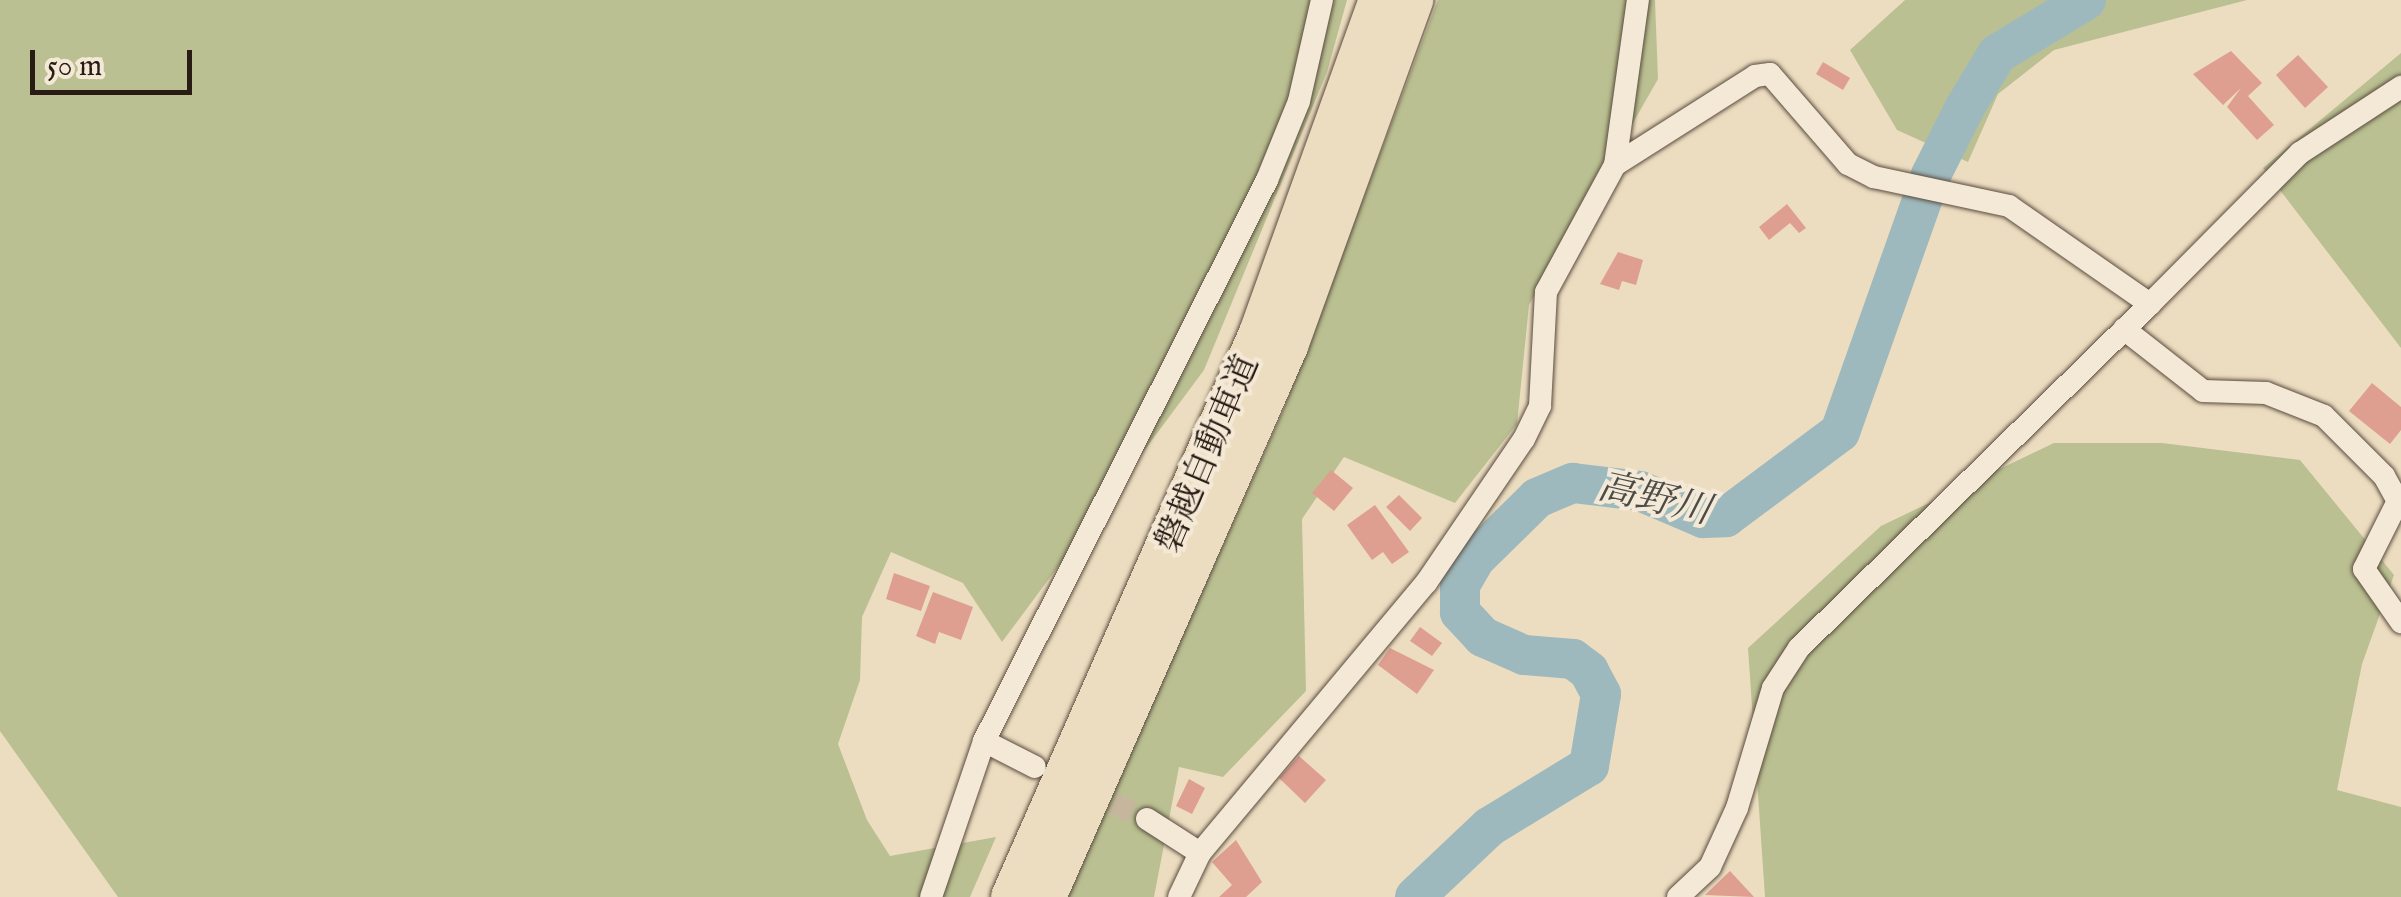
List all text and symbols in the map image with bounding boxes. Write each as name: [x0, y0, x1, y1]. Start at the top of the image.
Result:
scale bar: [35, 30, 198, 92]
text: 50 m: [47, 48, 102, 86]
street label: 磐越自動車道: [1149, 349, 1269, 559]
water label: 高野川: [1593, 466, 1715, 536]

